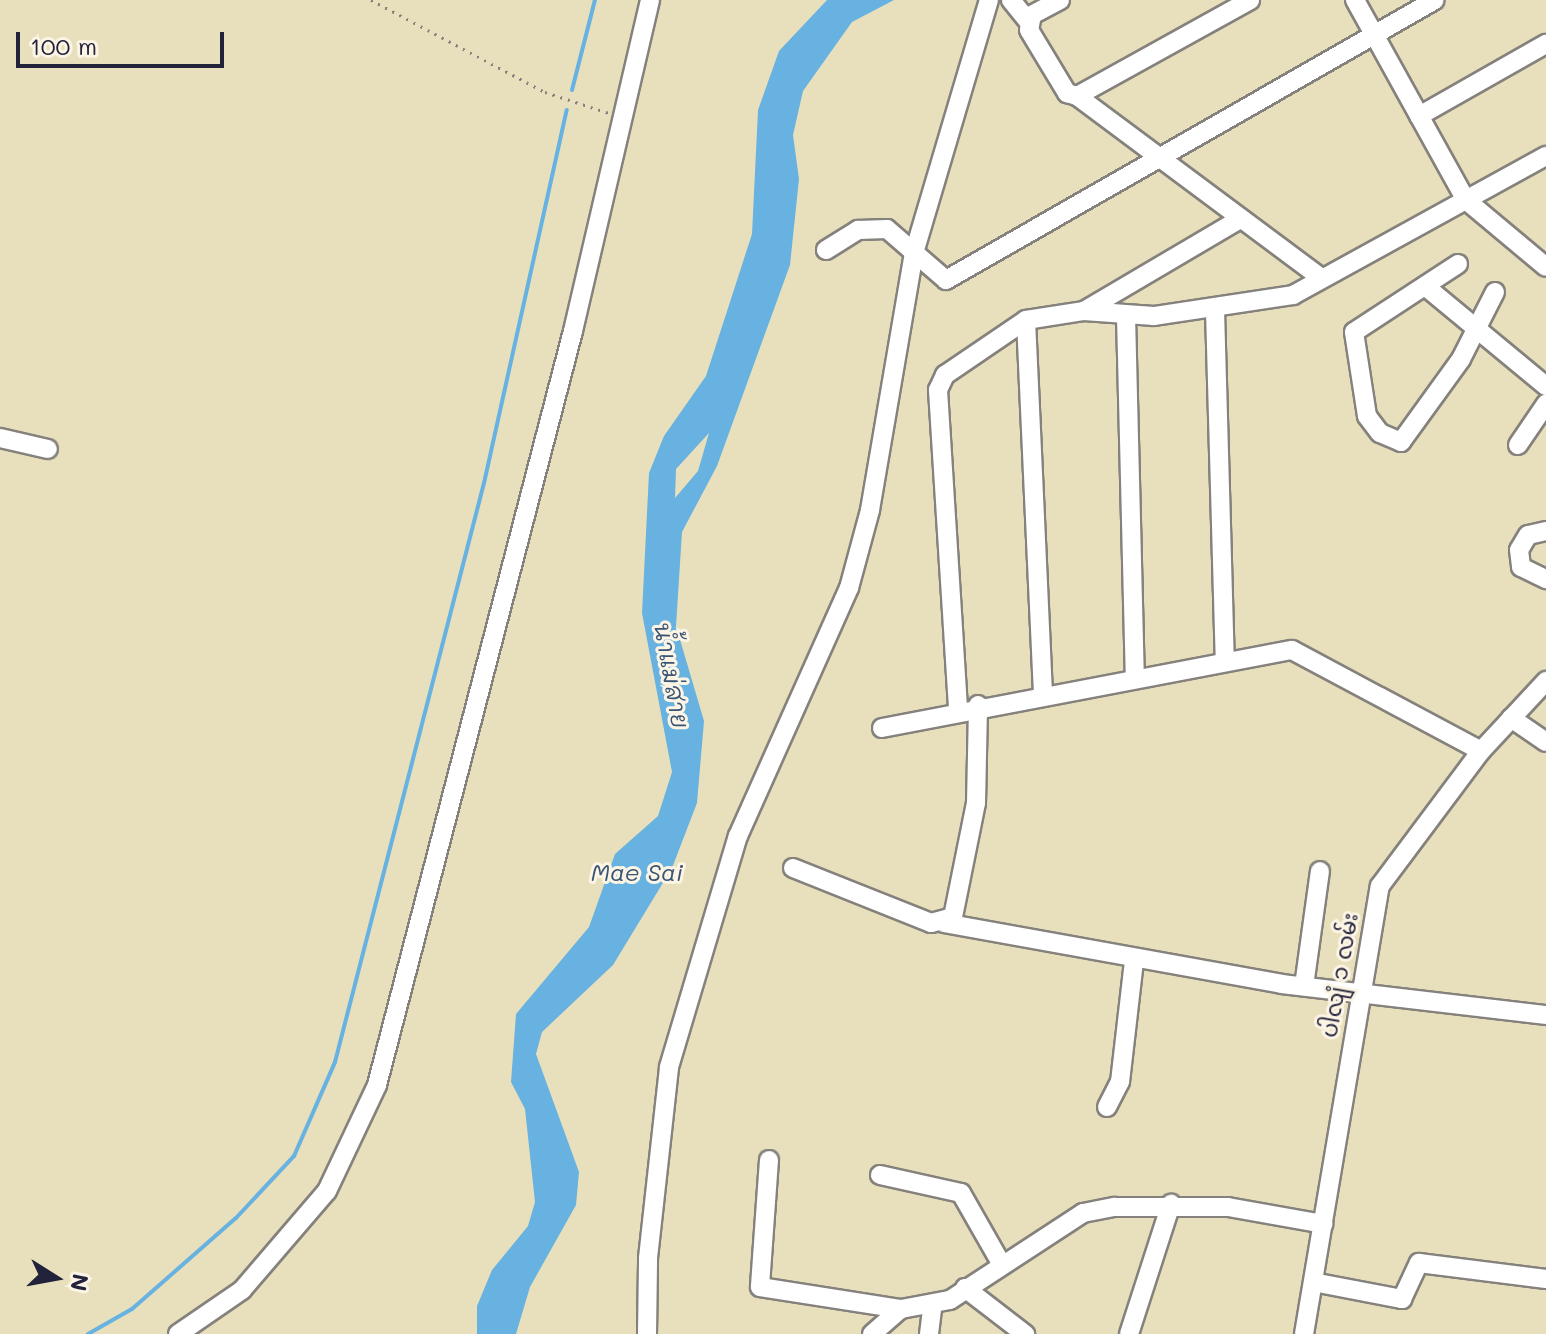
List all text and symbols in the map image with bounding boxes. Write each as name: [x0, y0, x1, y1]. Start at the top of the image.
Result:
scale bar: [20, 16, 228, 66]
text: 100 m: [30, 30, 97, 61]
water label: น้ำแม่สาย: [649, 620, 695, 730]
water label: Mae Sai: [591, 858, 683, 886]
street label: ပါလျံ ၁ လမ်း: [1315, 911, 1363, 1039]
north arrow: [16, 1238, 96, 1318]
text: N: [64, 1272, 96, 1294]

